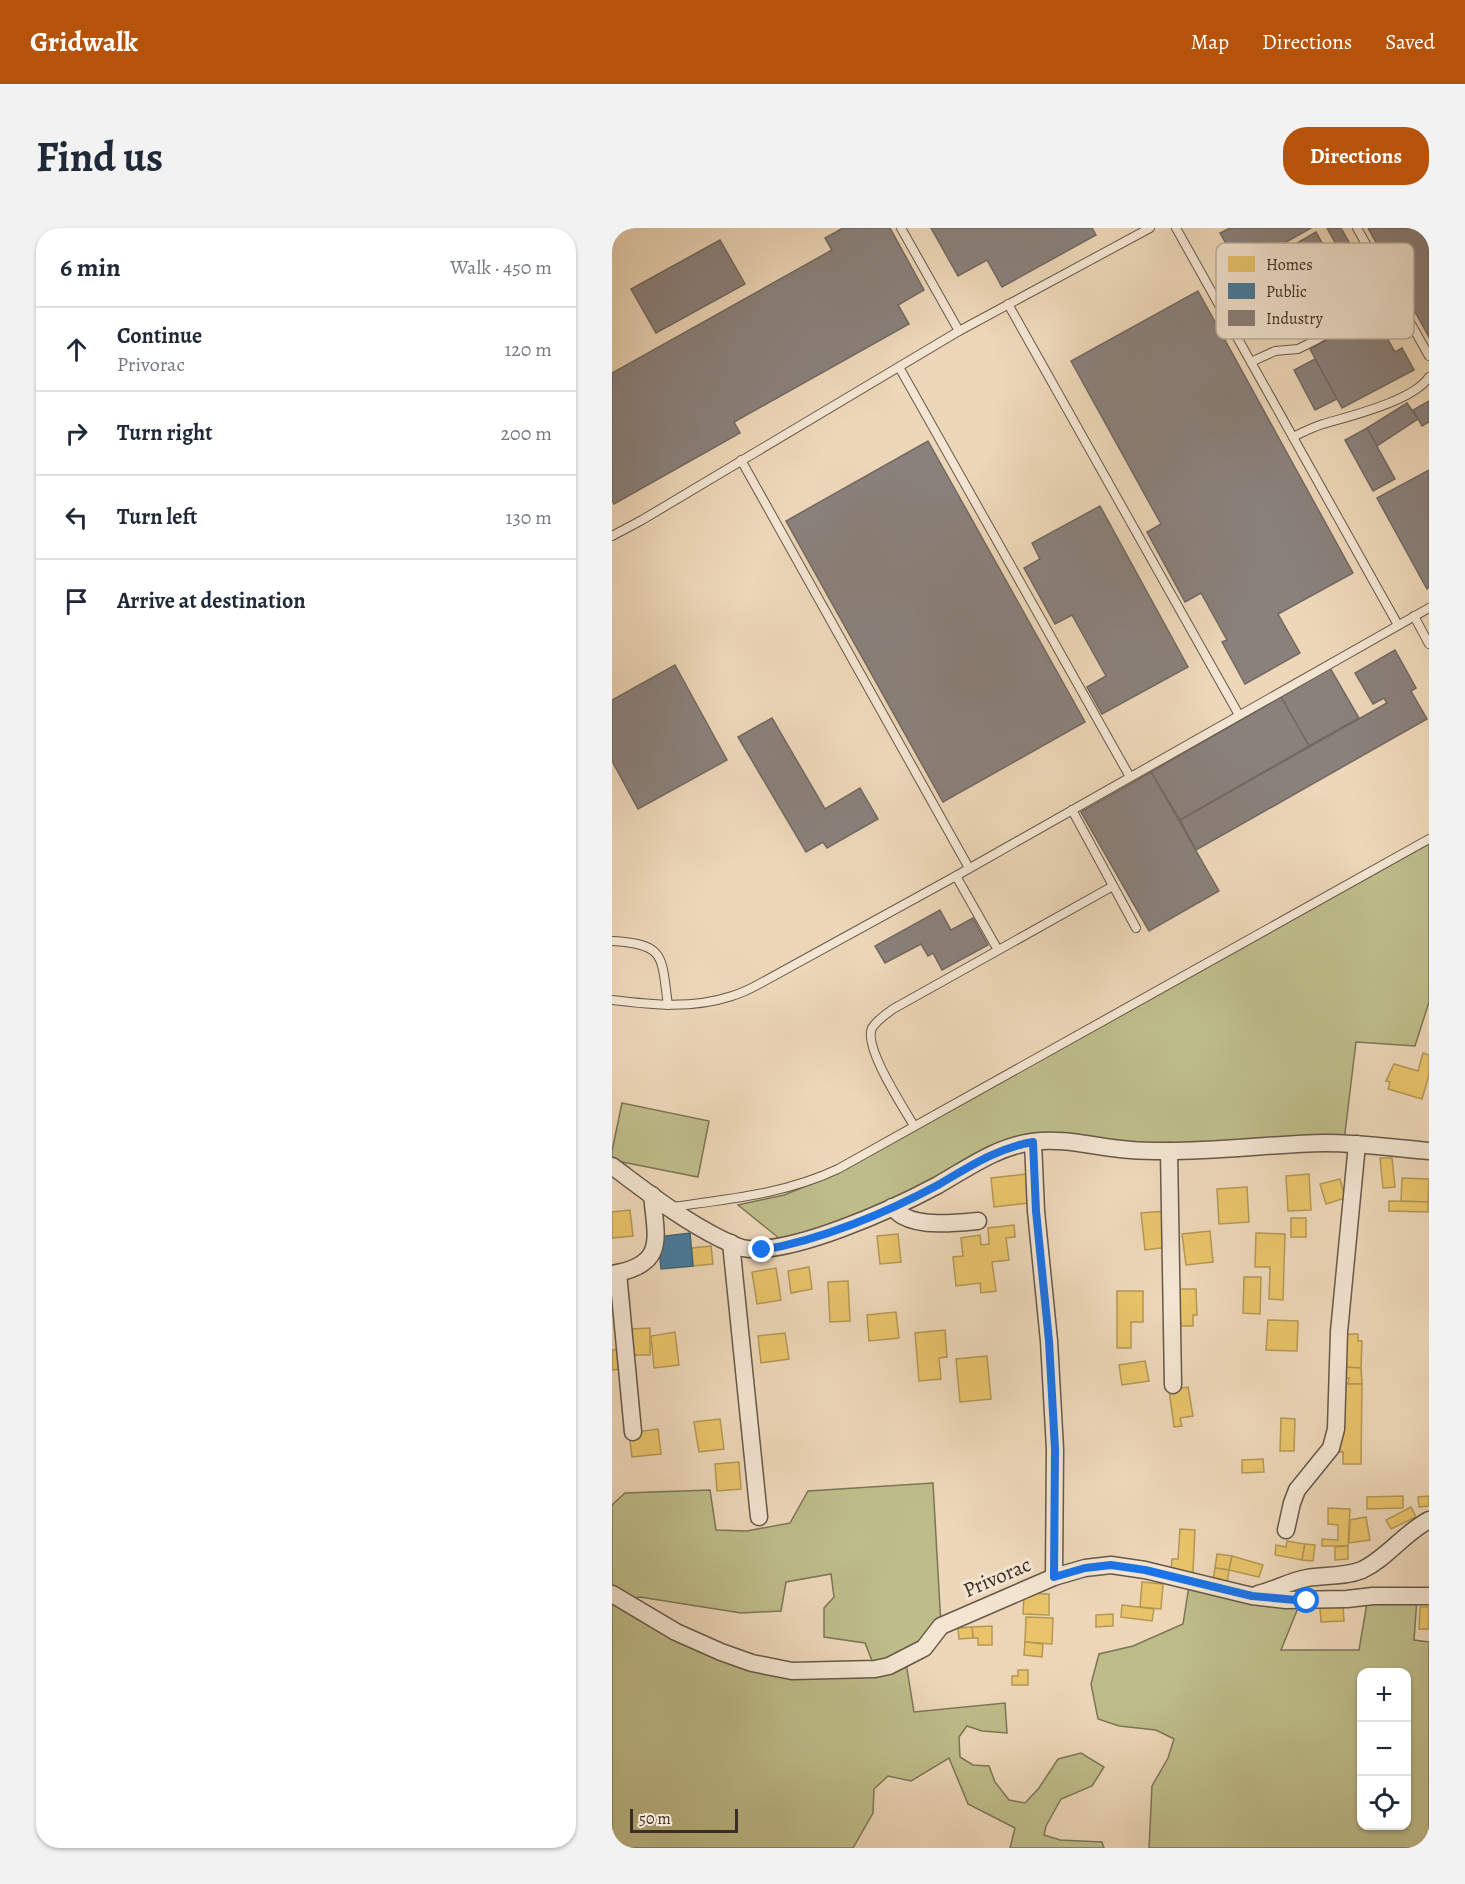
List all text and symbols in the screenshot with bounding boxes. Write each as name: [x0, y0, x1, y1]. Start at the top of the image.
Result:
text: Gridwalk: [30, 23, 138, 61]
text: Map: [1191, 28, 1229, 56]
text: Directions: [1262, 28, 1352, 56]
text: Saved: [1385, 28, 1435, 56]
button: Directions: [1283, 127, 1429, 185]
text: Find us: [36, 128, 163, 185]
legend: [1216, 243, 1414, 339]
text: 6 min: [60, 250, 121, 285]
text: Walk · 450 m: [450, 254, 552, 281]
text: Homes: [1266, 254, 1313, 276]
text: Public: [1266, 281, 1307, 303]
text: Industry: [1266, 308, 1324, 330]
text: Continue: [117, 321, 202, 351]
icon: ahead: [60, 333, 93, 366]
text: 120 m: [504, 336, 552, 363]
text: Privorac: [117, 351, 185, 378]
icon: right: [60, 417, 93, 450]
text: Turn right: [117, 418, 213, 448]
text: 200 m: [501, 420, 552, 447]
icon: left: [60, 501, 93, 534]
text: Turn left: [117, 502, 197, 532]
text: 130 m: [506, 504, 552, 531]
icon: arrive: [60, 585, 93, 618]
text: Arrive at destination: [117, 586, 306, 616]
route end: [748, 1236, 774, 1262]
street label: Privorac: [959, 1550, 1035, 1604]
route start: [1293, 1587, 1319, 1613]
map controls: [1357, 1668, 1411, 1830]
button: +: [1357, 1668, 1411, 1722]
button: −: [1357, 1722, 1411, 1776]
button: locate: [1357, 1776, 1411, 1830]
scale bar: [630, 1806, 738, 1834]
text: 50 m: [639, 1808, 671, 1830]

